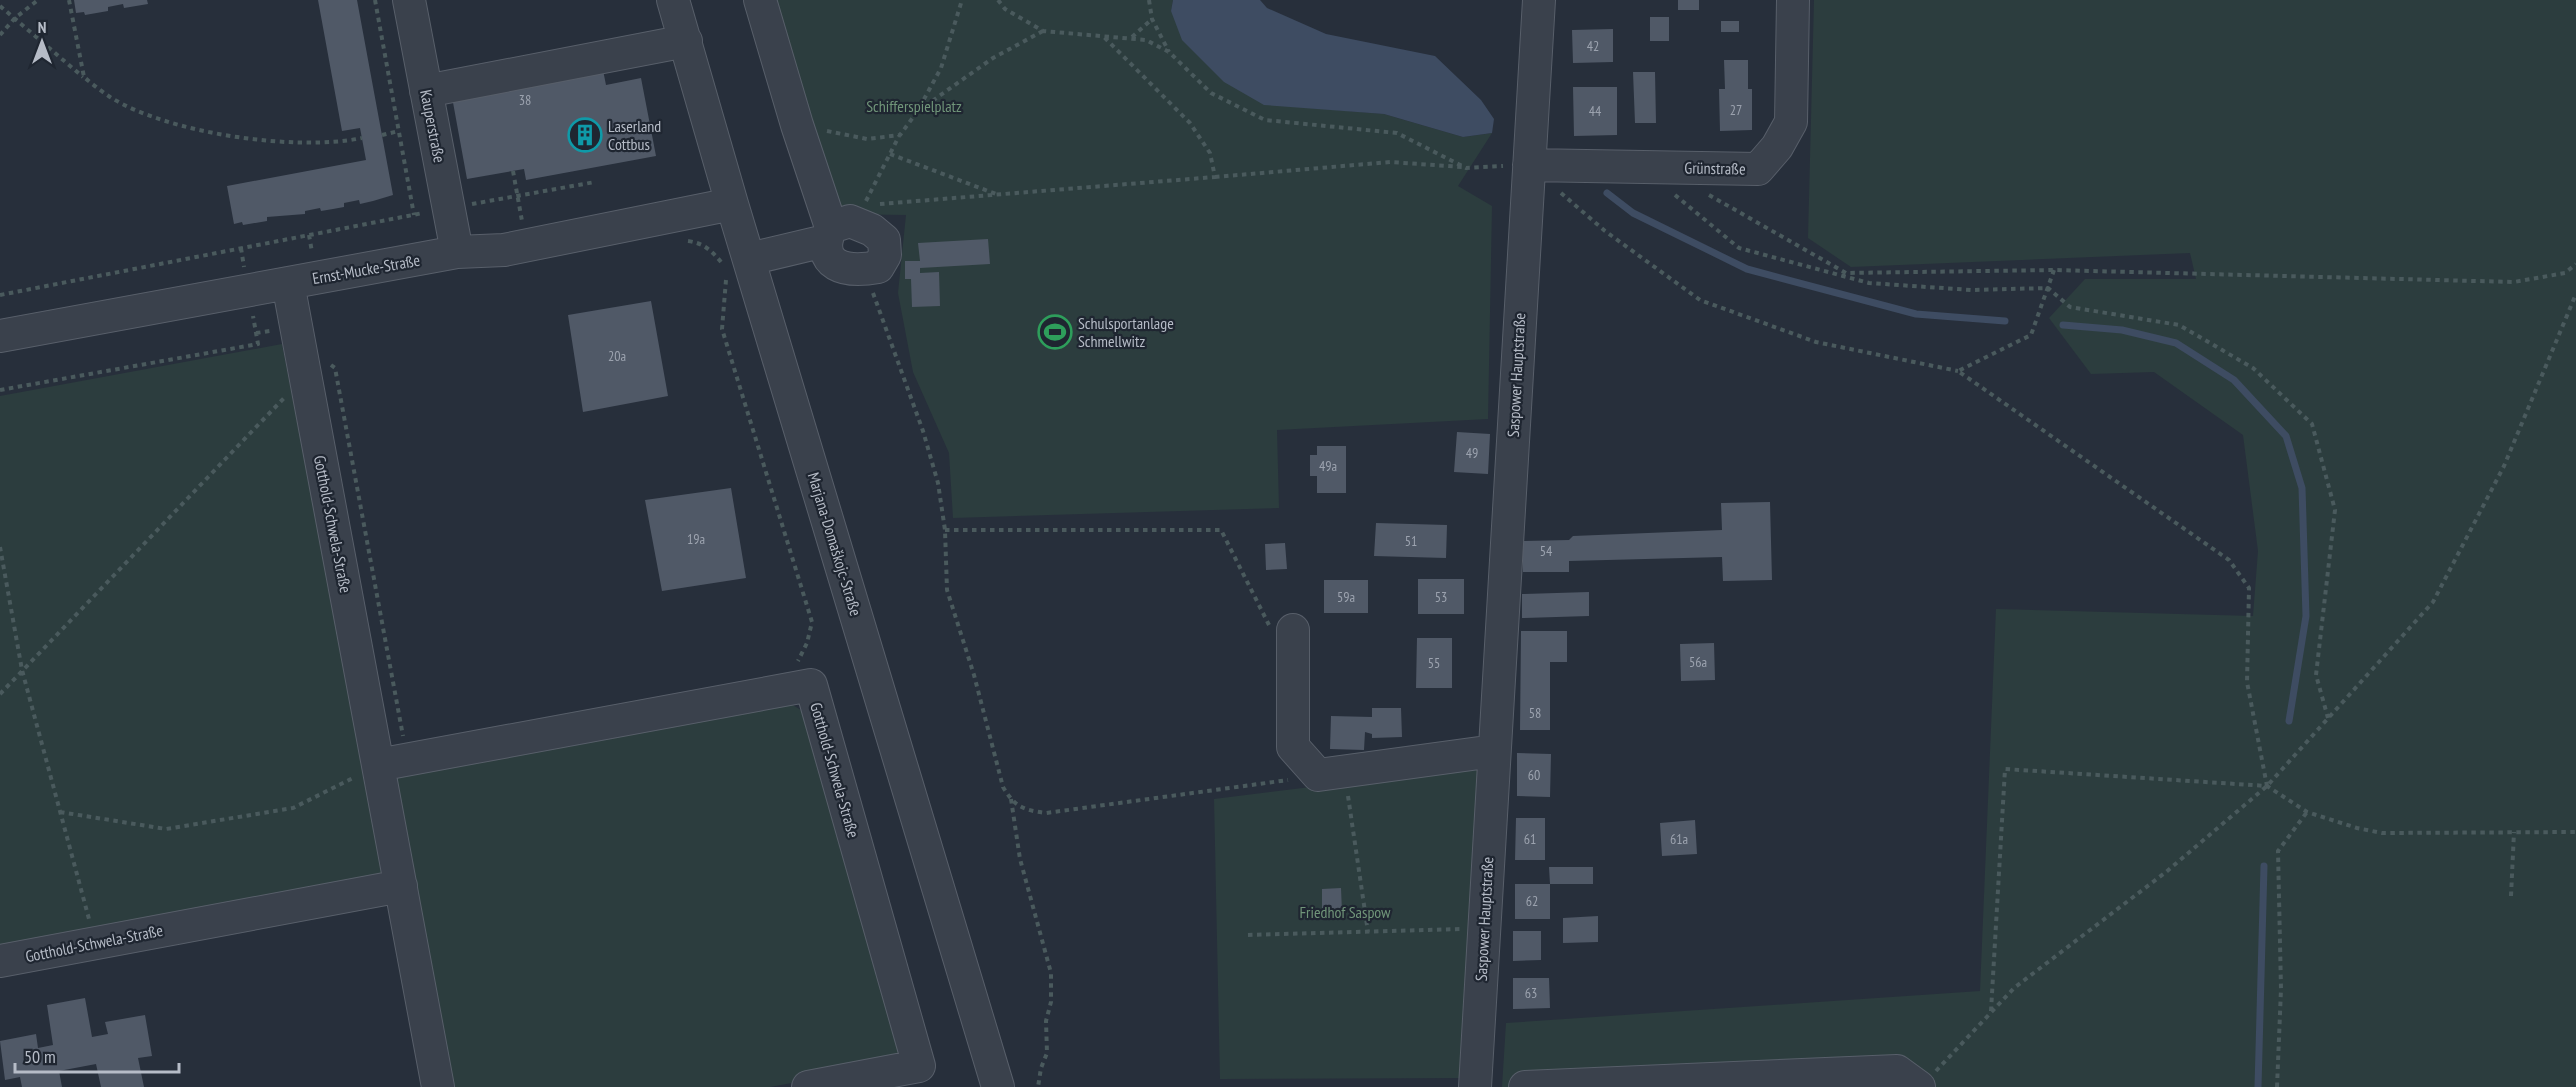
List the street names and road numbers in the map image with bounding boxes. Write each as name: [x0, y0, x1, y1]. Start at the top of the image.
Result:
street label: Kauperstraße: [416, 88, 450, 164]
street label: Grünstraße: [1684, 157, 1746, 179]
street label: Ernst-Mucke-Straße: [311, 250, 421, 288]
street label: Saspower Hauptstraße: [1503, 312, 1529, 438]
street label: Gotthold-Schwela-Straße: [310, 454, 356, 594]
street label: Marjana-Domaškojc-Straße: [804, 470, 866, 618]
street label: Gotthold-Schwela-Straße: [806, 700, 864, 840]
street label: Saspower Hauptstraße: [1471, 856, 1497, 982]
street label: Gotthold-Schwela-Straße: [24, 920, 164, 966]

